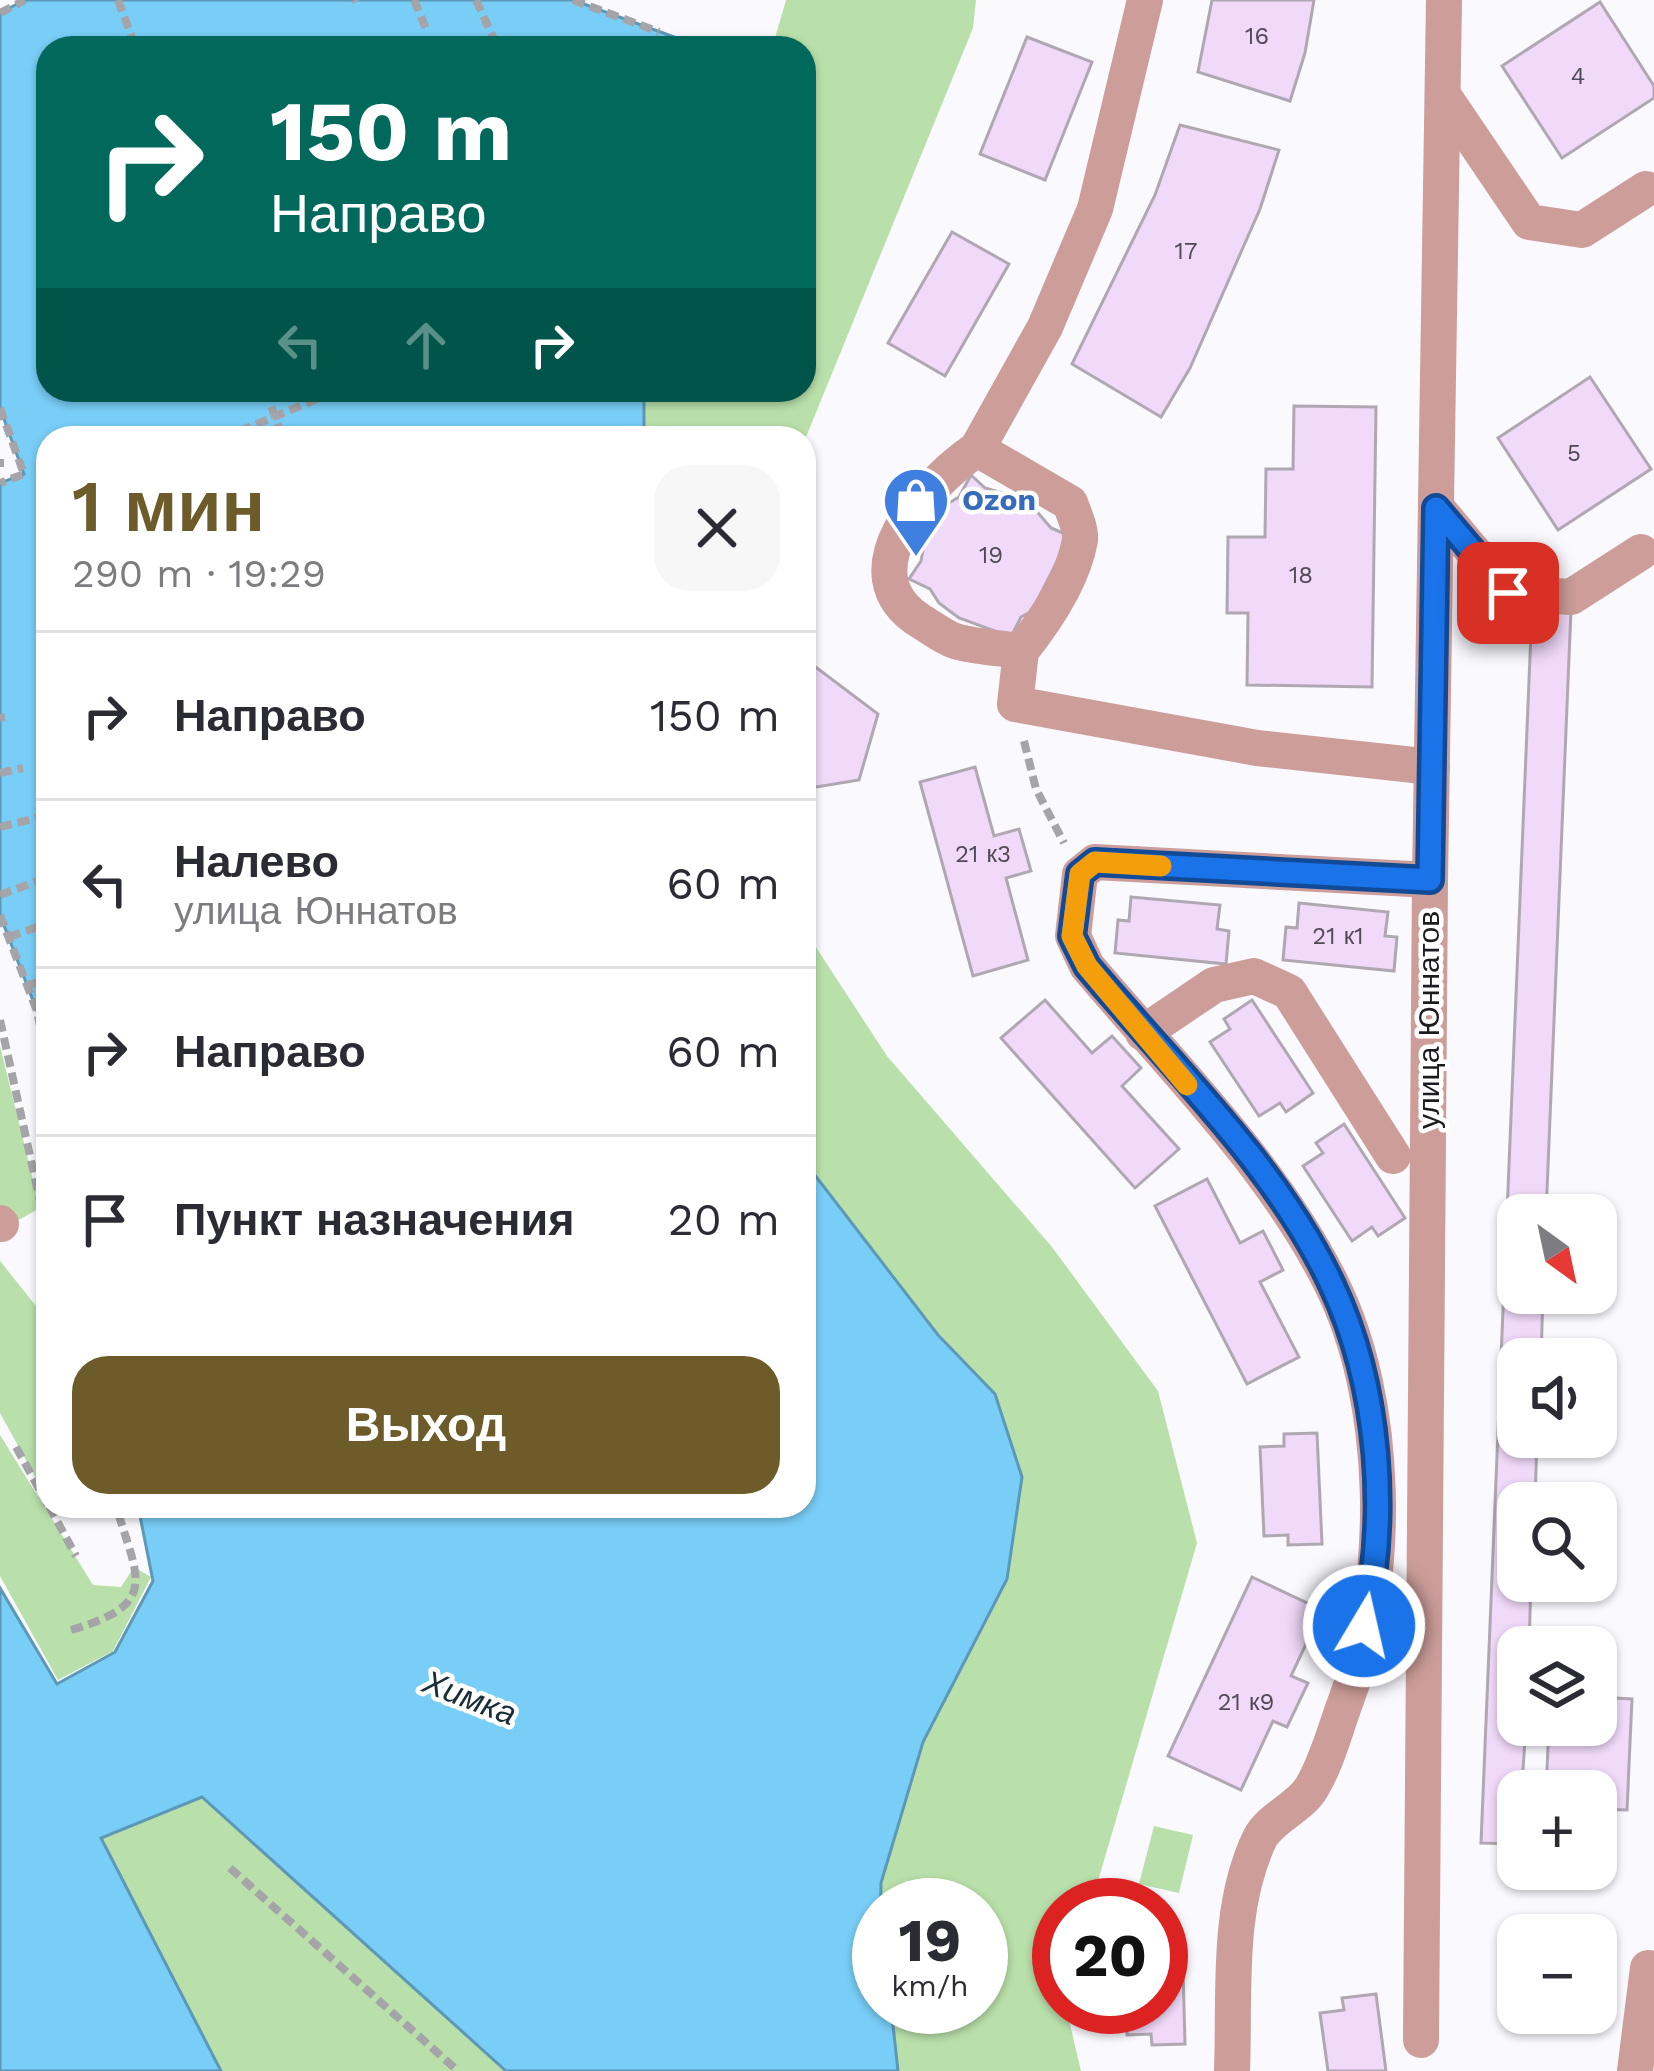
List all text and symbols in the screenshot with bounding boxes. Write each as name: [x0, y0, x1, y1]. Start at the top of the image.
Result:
house number: 16: [1245, 22, 1269, 50]
house number: 4: [1571, 62, 1585, 90]
text: 150 m: [270, 82, 512, 180]
icon: right: [72, 84, 228, 240]
text: Направо: [270, 182, 486, 245]
house number: 17: [1175, 237, 1197, 265]
icon: left: [267, 312, 333, 378]
icon: ahead: [393, 312, 459, 378]
icon: right: [519, 312, 585, 378]
house number: 5: [1567, 439, 1581, 467]
text: 1 мин: [72, 464, 265, 548]
button: close: [654, 465, 780, 591]
shop icon: Ozon: [881, 465, 951, 559]
place label: Ozon: [962, 482, 1036, 517]
house number: 19: [979, 541, 1003, 569]
pin: [1457, 542, 1559, 644]
text: 290 m · 19:29: [72, 551, 326, 596]
icon: arrive: [1475, 560, 1541, 626]
house number: 18: [1289, 561, 1313, 589]
icon: right: [72, 683, 138, 749]
text: Направо: [174, 689, 366, 742]
text: 150 m: [650, 689, 780, 742]
text: Налево: [174, 835, 339, 888]
house number: 21 к3: [955, 840, 1011, 868]
icon: left: [72, 851, 138, 917]
text: 60 m: [666, 857, 780, 910]
text: улица Юннатов: [174, 888, 458, 933]
street label: улица Юннатов: [1411, 911, 1446, 1129]
house number: 21 к1: [1312, 922, 1364, 950]
icon: right: [72, 1019, 138, 1085]
text: Направо: [174, 1025, 366, 1078]
text: 60 m: [666, 1025, 780, 1078]
icon: arrive: [72, 1187, 138, 1253]
text: Пункт назначения: [174, 1193, 574, 1246]
text: 20 m: [668, 1193, 780, 1246]
north arrow: [1497, 1194, 1617, 1314]
map controls: [1497, 1194, 1617, 2034]
button: sound: [1497, 1338, 1617, 1458]
button: Выход: [72, 1356, 780, 1494]
button: search: [1497, 1482, 1617, 1602]
position arrow: [1301, 1563, 1427, 1689]
button: layers: [1497, 1626, 1617, 1746]
water label: Химка: [417, 1662, 522, 1733]
house number: 21 к9: [1218, 1688, 1274, 1716]
button: +: [1497, 1770, 1617, 1890]
speed limit sign: 20: [1032, 1878, 1188, 2034]
text: 19: [899, 1905, 961, 1976]
button: −: [1497, 1914, 1617, 2034]
text: km/h: [891, 1968, 969, 2003]

